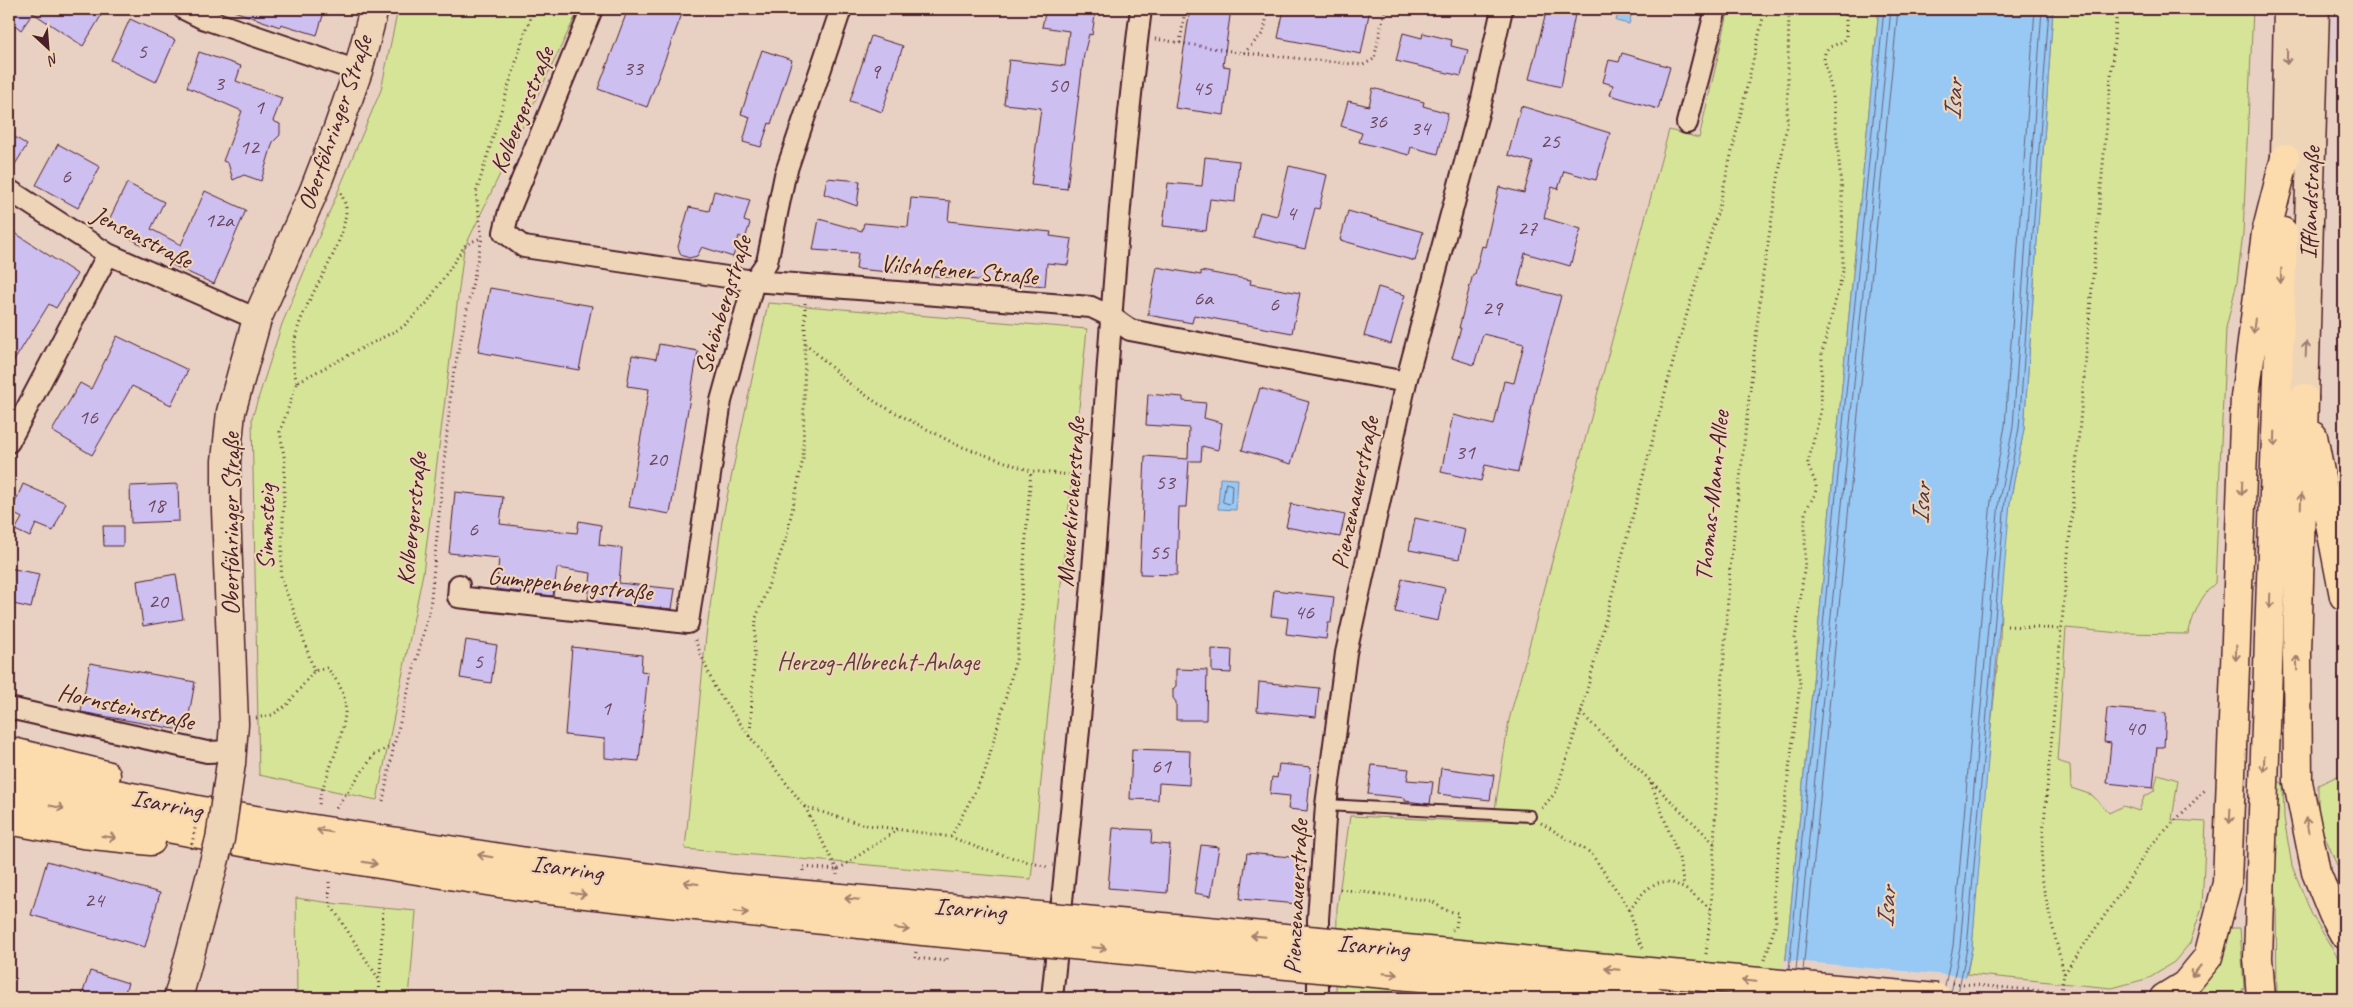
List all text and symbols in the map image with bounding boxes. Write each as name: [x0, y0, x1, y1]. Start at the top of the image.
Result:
north arrow: [22, 22, 72, 72]
street label: Oberföhringer Straße: [290, 30, 380, 215]
house number: 5: [137, 37, 148, 65]
street label: Kolbergerstraße: [482, 41, 562, 178]
one-way arrow: [2283, 49, 2292, 65]
text: N: [44, 50, 61, 70]
house number: 33: [623, 54, 645, 82]
house number: 9: [870, 57, 882, 85]
house number: 3: [214, 69, 226, 97]
house number: 50: [1048, 71, 1070, 99]
house number: 45: [1192, 74, 1213, 102]
water label: Isar: [1935, 75, 1971, 121]
house number: 1: [254, 93, 265, 121]
house number: 36: [1367, 107, 1388, 135]
house number: 34: [1410, 114, 1432, 142]
house number: 25: [1540, 127, 1561, 155]
house number: 12: [239, 133, 261, 161]
street label: Ifflandstraße: [2292, 144, 2328, 260]
house number: 6: [61, 162, 72, 190]
street label: Jensenstraße: [85, 198, 199, 277]
house number: 4: [1286, 199, 1298, 227]
house number: 12a: [204, 206, 235, 234]
house number: 27: [1517, 214, 1538, 242]
street label: Schönbergstraße: [687, 230, 760, 378]
street label: Vilshofener Straße: [879, 247, 1041, 293]
one-way arrow: [2276, 268, 2285, 284]
house number: 6a: [1193, 284, 1214, 312]
house number: 6: [1269, 290, 1280, 318]
house number: 29: [1482, 294, 1504, 322]
one-way arrow: [2249, 318, 2259, 334]
one-way arrow: [2301, 342, 2310, 358]
house number: 16: [78, 403, 99, 431]
street label: Thomas-Mann-Allee: [1687, 407, 1737, 583]
street label: Pienzenauerstraße: [1323, 412, 1387, 572]
street label: Mauerkircherstraße: [1049, 414, 1093, 588]
street label: Oberföhringer Straße: [215, 431, 247, 615]
one-way arrow: [2270, 431, 2279, 447]
house number: 31: [1455, 438, 1476, 466]
house number: 20: [647, 445, 669, 473]
street label: Kolbergerstraße: [389, 449, 435, 587]
house number: 53: [1155, 468, 1177, 496]
water label: Isar: [1903, 479, 1939, 525]
one-way arrow: [2237, 479, 2247, 495]
street label: Simmsteig: [249, 482, 283, 570]
house number: 18: [145, 491, 167, 519]
one-way arrow: [2297, 493, 2306, 509]
house number: 6: [468, 515, 479, 543]
house number: 55: [1149, 538, 1170, 566]
street label: Gumppenbergstraße: [486, 559, 656, 609]
house number: 20: [148, 587, 170, 615]
one-way arrow: [2265, 593, 2274, 609]
house number: 46: [1294, 598, 1315, 626]
one-way arrow: [2232, 645, 2241, 661]
park label: Herzog-Albrecht-Anlage: [777, 646, 981, 678]
house number: 5: [473, 647, 484, 675]
one-way arrow: [2292, 655, 2302, 672]
street label: Hornsteinstraße: [55, 676, 199, 739]
house number: 1: [601, 694, 612, 722]
house number: 40: [2125, 714, 2147, 742]
house number: 61: [1151, 752, 1172, 780]
one-way arrow: [2260, 755, 2269, 771]
street label: Isarring: [129, 781, 207, 827]
one-way arrow: [48, 803, 64, 812]
one-way arrow: [2225, 808, 2234, 824]
street label: Pienzenauerstraße: [1276, 817, 1316, 975]
one-way arrow: [2302, 817, 2311, 833]
one-way arrow: [316, 826, 332, 836]
one-way arrow: [100, 832, 116, 842]
street label: Isarring: [529, 847, 607, 889]
one-way arrow: [477, 851, 493, 861]
one-way arrow: [362, 859, 378, 869]
one-way arrow: [683, 878, 699, 888]
water label: Isar: [1868, 882, 1905, 928]
house number: 24: [84, 886, 106, 914]
one-way arrow: [571, 889, 587, 899]
street label: Isarring: [933, 890, 1009, 928]
one-way arrow: [845, 894, 861, 903]
one-way arrow: [733, 907, 749, 917]
one-way arrow: [894, 924, 910, 934]
street label: Isarring: [1336, 927, 1412, 965]
one-way arrow: [1250, 931, 1266, 941]
one-way arrow: [1091, 943, 1107, 953]
one-way arrow: [1604, 964, 1620, 974]
one-way arrow: [2191, 965, 2202, 978]
one-way arrow: [1381, 969, 1397, 979]
one-way arrow: [1742, 977, 1758, 986]

